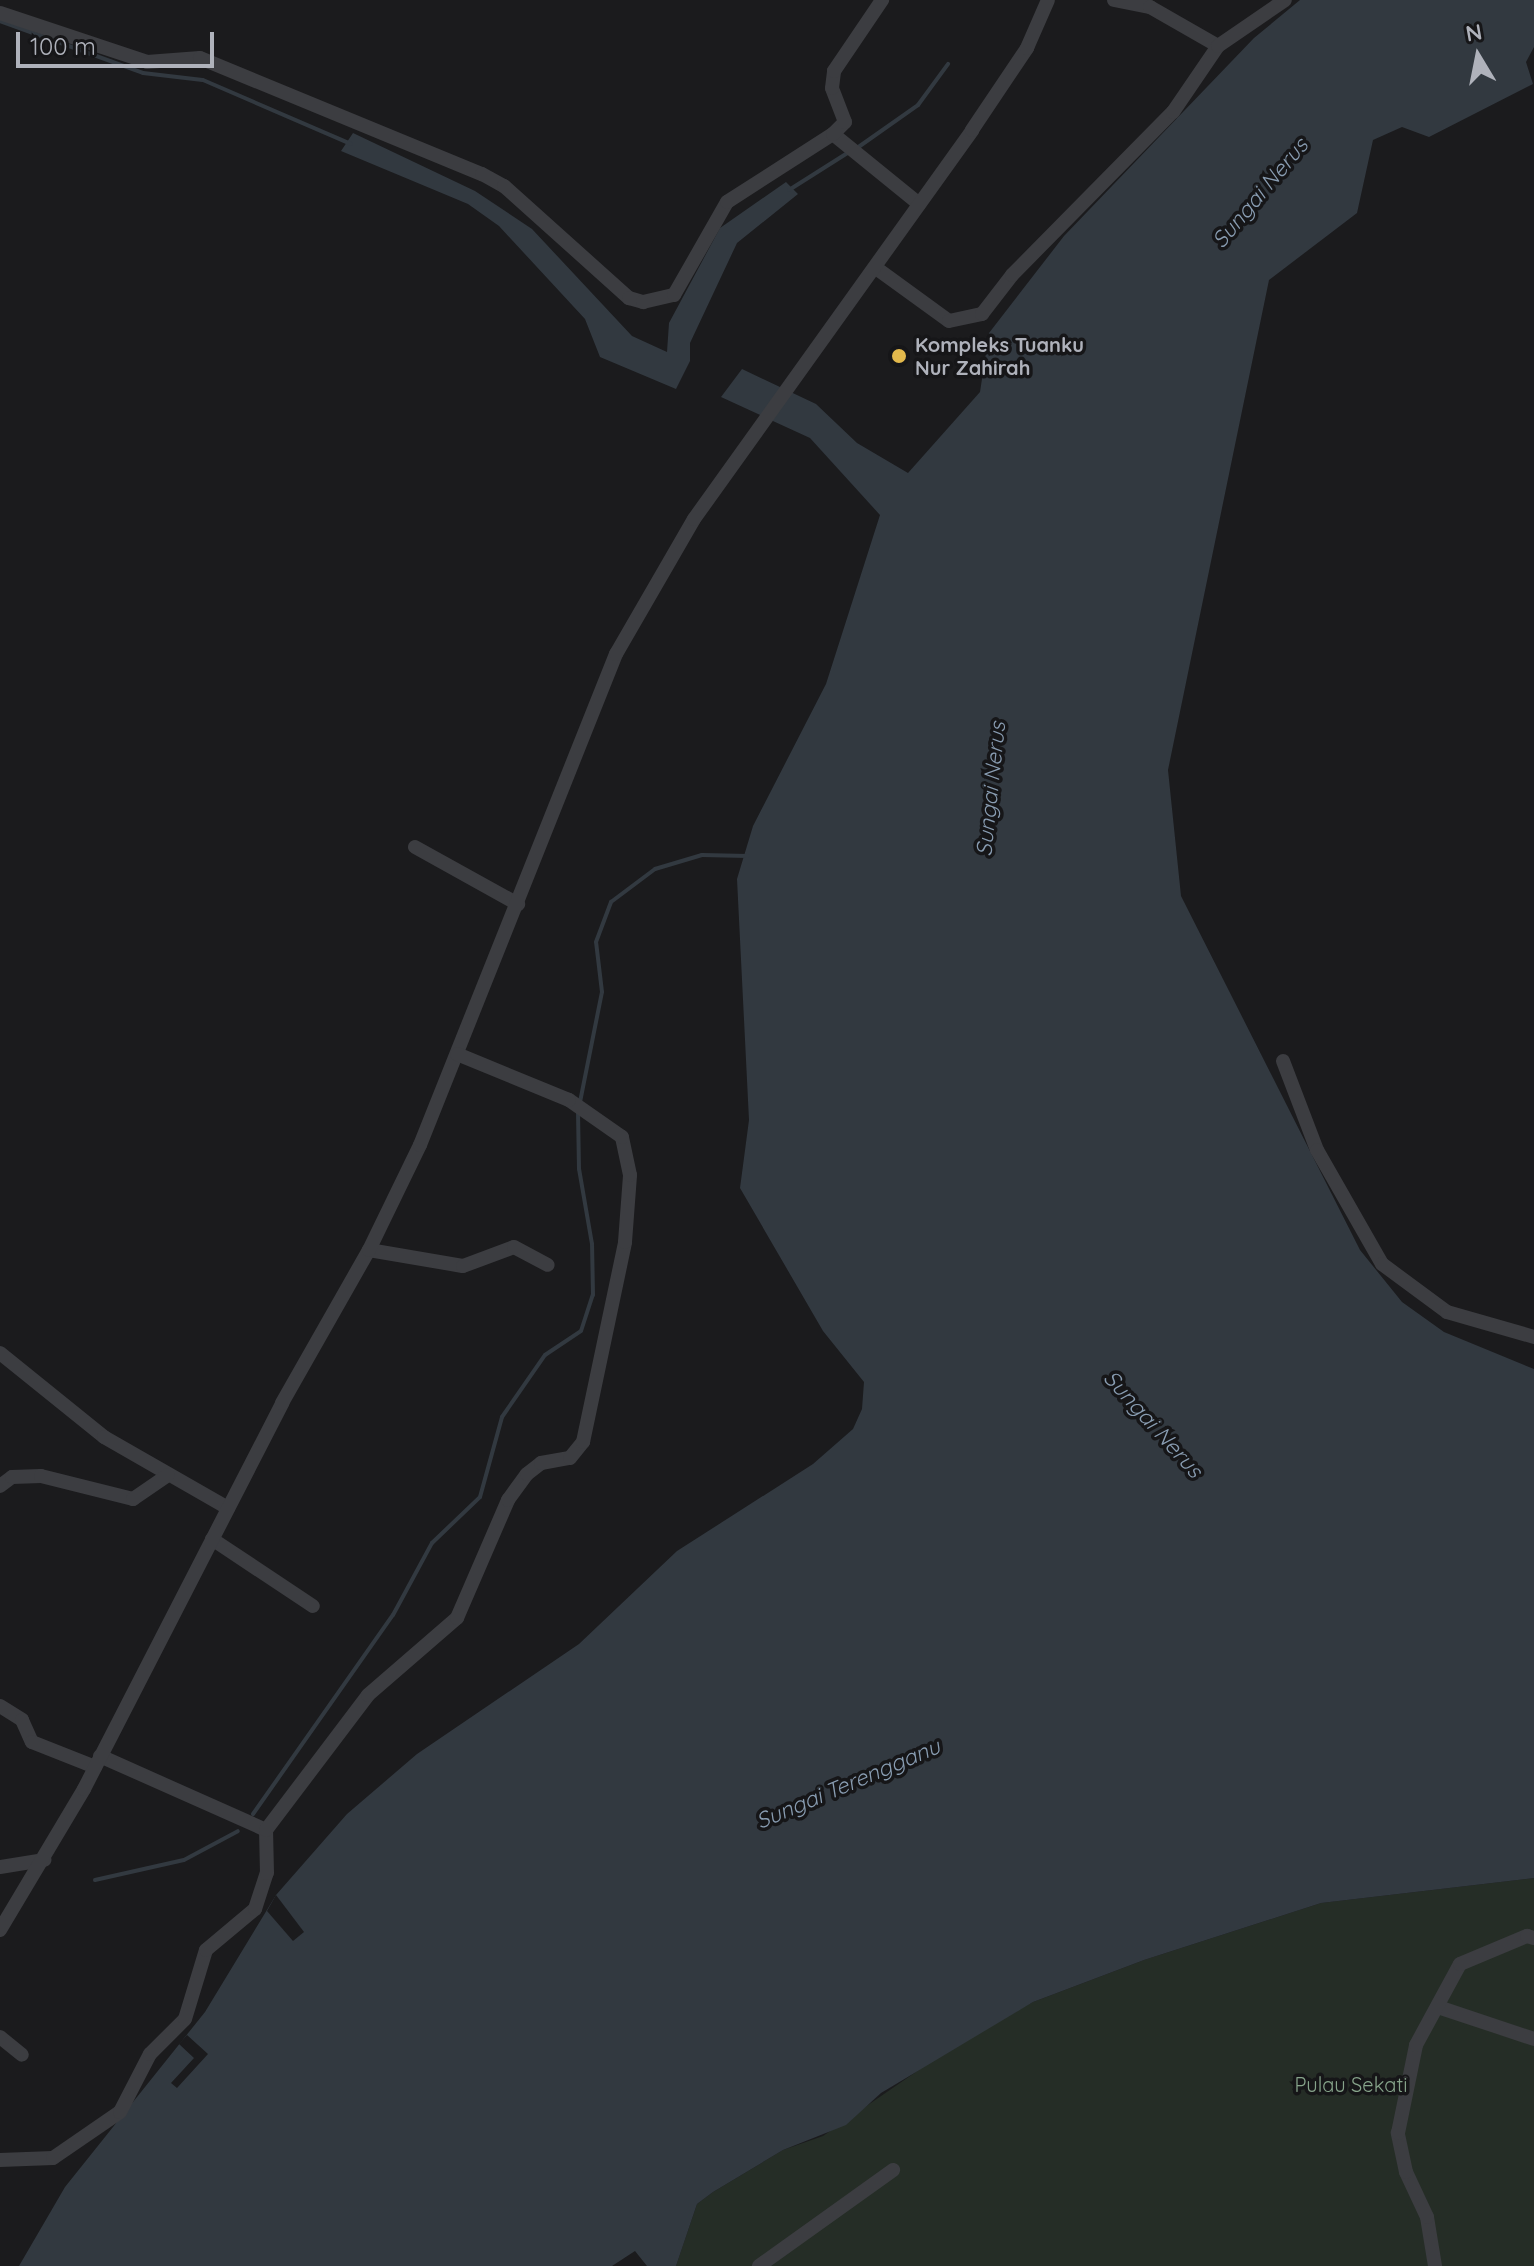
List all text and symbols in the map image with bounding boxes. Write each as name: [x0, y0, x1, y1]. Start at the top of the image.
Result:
scale bar: [20, 16, 218, 66]
north arrow: [1438, 16, 1518, 96]
text: N: [1463, 17, 1484, 48]
text: 100 m: [30, 31, 96, 61]
water label: Sungai Nerus: [1206, 133, 1314, 253]
place label: Kompleks Tuanku Nur Zahirah: [915, 332, 1084, 379]
marker: Kompleks Tuanku Nur Zahirah: [890, 347, 908, 365]
water label: Sungai Nerus: [971, 720, 1011, 858]
water label: Sungai Nerus: [1098, 1365, 1208, 1483]
water label: Sungai Terengganu: [752, 1733, 944, 1835]
park label: Pulau Sekati: [1295, 2072, 1407, 2096]

